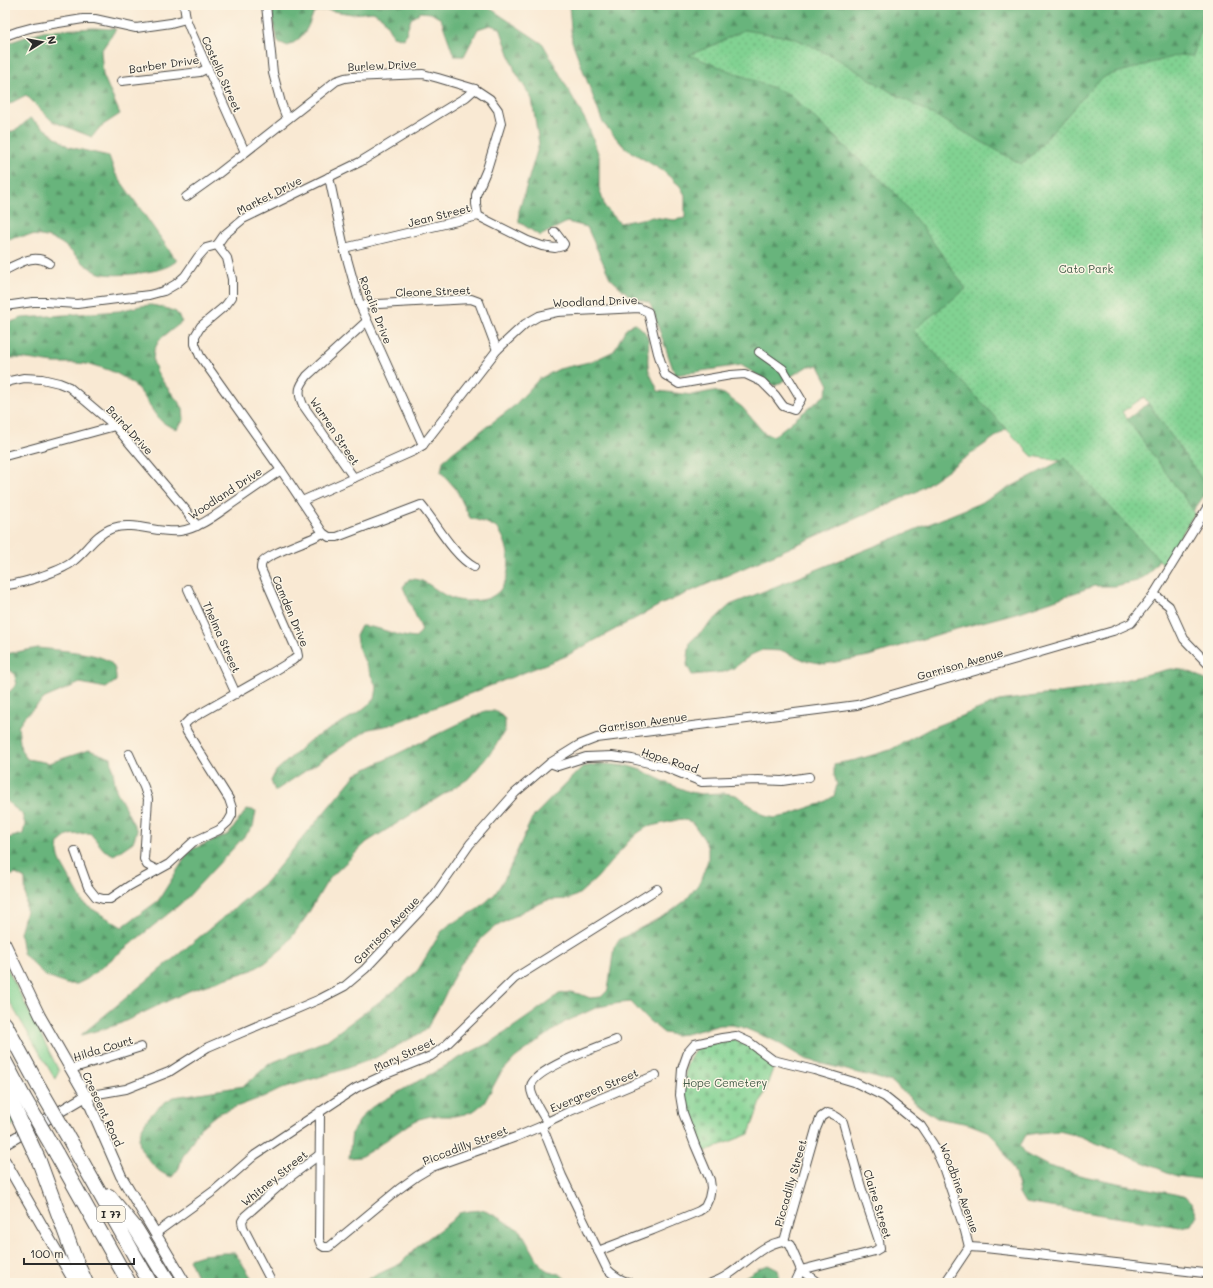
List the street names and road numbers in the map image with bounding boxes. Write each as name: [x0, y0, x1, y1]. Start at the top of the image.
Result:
street label: Costello Street: [198, 34, 246, 115]
street label: Barber Drive: [128, 52, 200, 76]
street label: Burlew Drive: [347, 56, 417, 74]
street label: Market Drive: [234, 172, 304, 218]
street label: Jean Street: [406, 200, 472, 230]
street label: Rosalie Drive: [356, 274, 396, 346]
street label: Cleone Street: [395, 282, 471, 300]
street label: Woodland Drive: [552, 292, 638, 310]
street label: Warren Street: [307, 394, 363, 468]
street label: Baird Drive: [103, 402, 157, 458]
street label: Woodland Drive: [185, 463, 265, 522]
street label: Camden Drive: [269, 573, 313, 649]
street label: Thelma Street: [200, 599, 244, 675]
street label: Garrison Avenue: [915, 644, 1005, 683]
street label: Garrison Avenue: [598, 708, 688, 736]
street label: Hope Road: [640, 744, 700, 776]
street label: Garrison Avenue: [350, 893, 422, 967]
street label: Hilda Court: [71, 1032, 135, 1064]
street label: Mary Street: [371, 1033, 437, 1075]
street label: Evergreen Street: [548, 1065, 641, 1115]
street label: Crescent Road: [79, 1069, 127, 1149]
street label: Piccadilly Street: [420, 1122, 510, 1168]
street label: Piccadilly Street: [770, 1138, 810, 1228]
street label: Woodbine Avenue: [937, 1141, 983, 1235]
street label: Whitney Street: [238, 1147, 310, 1209]
street label: Claire Street: [860, 1168, 896, 1241]
road number: I 77: [97, 1206, 125, 1222]

